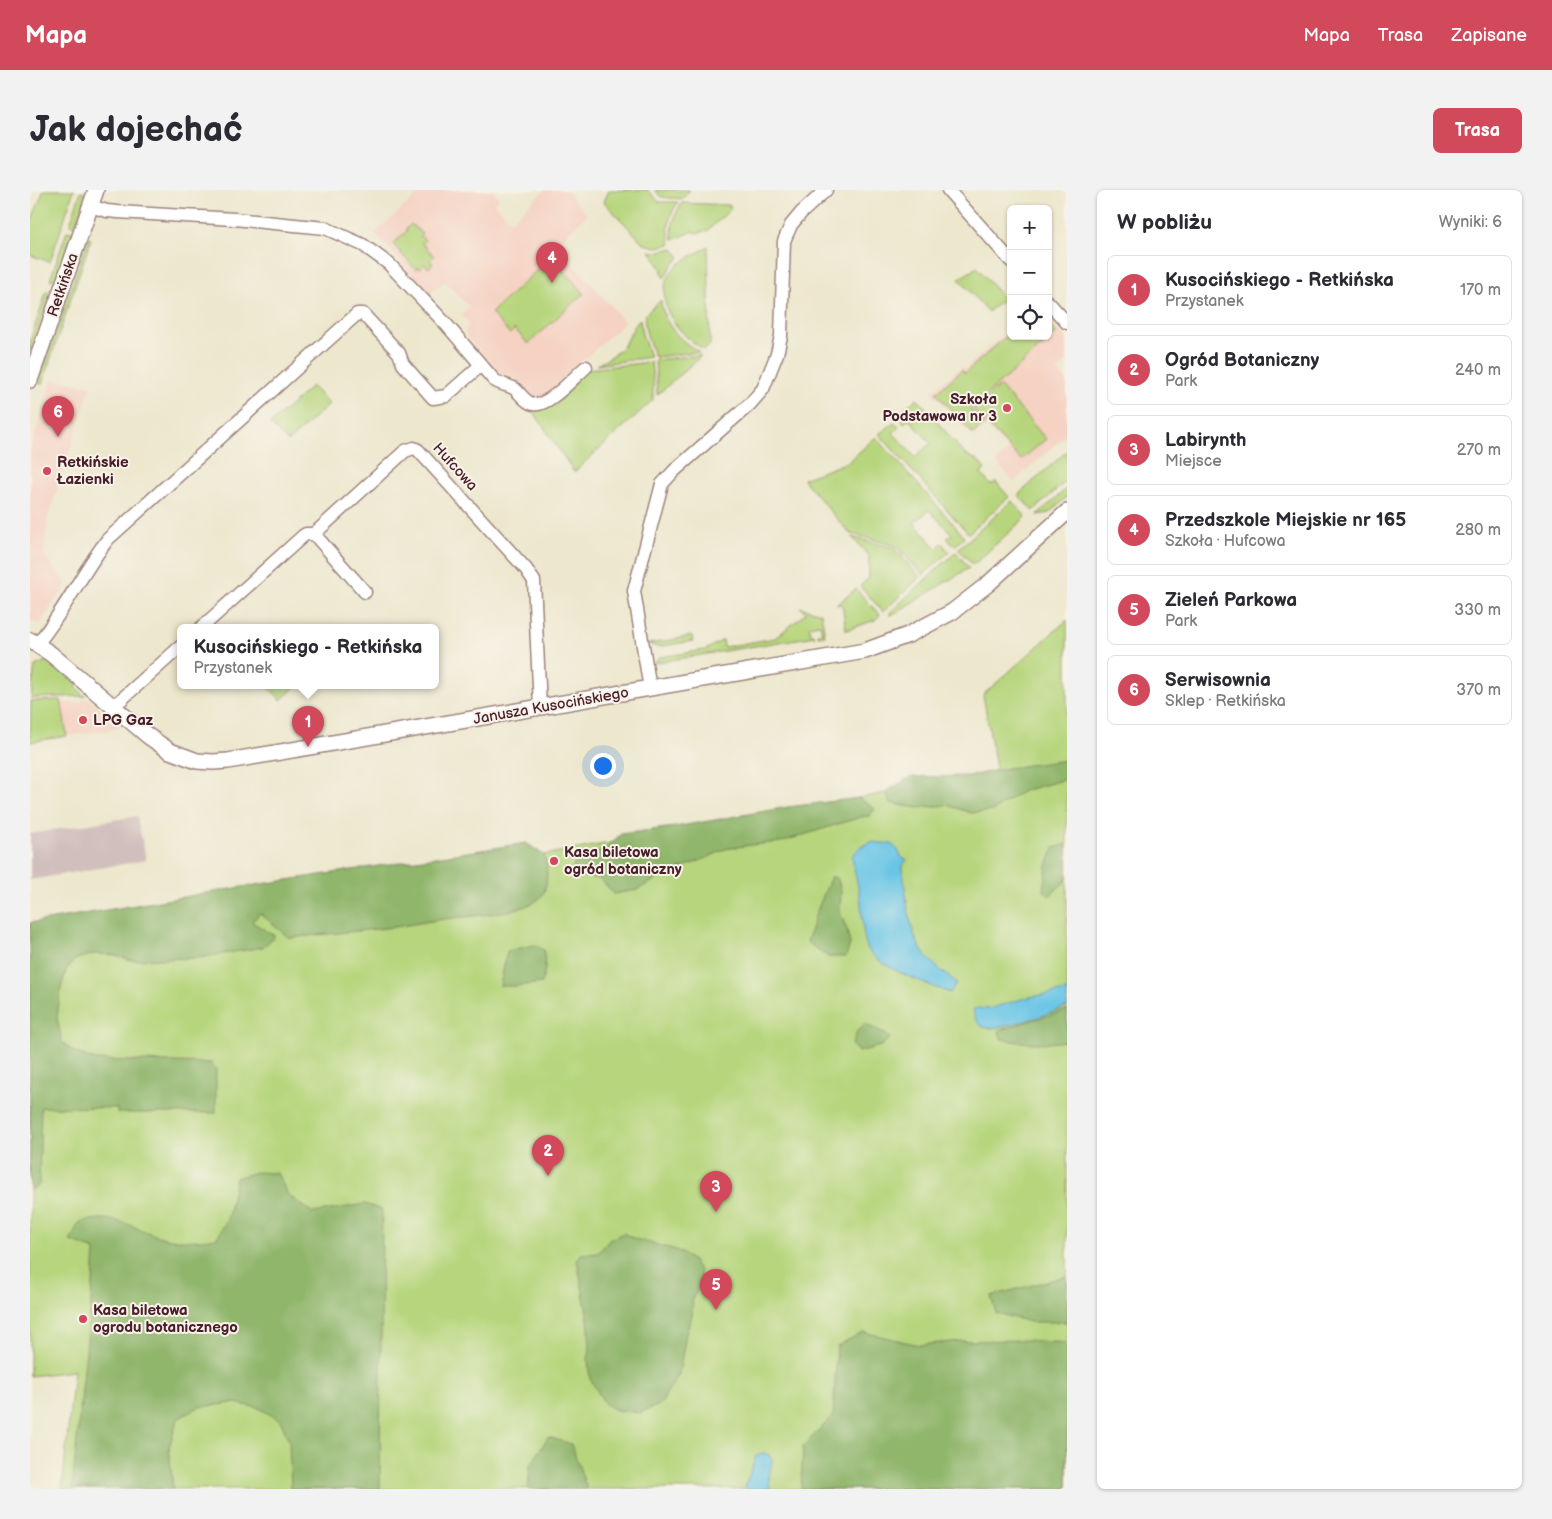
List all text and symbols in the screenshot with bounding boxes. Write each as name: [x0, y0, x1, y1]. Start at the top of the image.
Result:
text: Mapa: [25, 21, 87, 50]
text: Mapa: [1303, 25, 1350, 46]
text: Trasa: [1378, 25, 1423, 46]
text: Zapisane: [1451, 25, 1527, 46]
button: Trasa: [1433, 108, 1522, 153]
text: Jak dojechać: [30, 109, 243, 152]
map controls: [1007, 205, 1052, 340]
button: +: [1007, 205, 1052, 250]
text: W pobliżu: [1117, 210, 1212, 235]
text: Wyniki: 6: [1439, 213, 1502, 232]
pin: 4: [536, 242, 568, 283]
button: −: [1007, 250, 1052, 295]
street label: Retkińska: [43, 251, 83, 319]
text: Kusocińskiego - Retkińska: [1165, 269, 1394, 292]
text: 1: [1131, 281, 1137, 300]
text: 170 m: [1460, 281, 1501, 300]
text: Przystanek: [1165, 292, 1244, 311]
button: locate: [1007, 295, 1052, 340]
text: Ogród Botaniczny: [1165, 349, 1319, 372]
text: 2: [1129, 361, 1139, 380]
text: 240 m: [1455, 361, 1501, 380]
text: Park: [1165, 372, 1197, 391]
place label: Szkoła Podstawowa nr 3: [882, 390, 997, 426]
pin: 6: [42, 396, 74, 437]
marker: Szkoła Podstawowa nr 3: [1001, 402, 1013, 414]
text: Labirynth: [1165, 429, 1246, 452]
street label: Hufcowa: [428, 439, 482, 495]
text: 3: [1129, 441, 1139, 460]
text: 270 m: [1457, 441, 1501, 460]
text: Miejsce: [1165, 452, 1222, 471]
place label: Retkińskie Łazienki: [56, 453, 129, 489]
marker: Retkińskie Łazienki: [41, 465, 53, 477]
text: Przedszkole Miejskie nr 165: [1165, 509, 1406, 532]
text: 4: [1129, 521, 1139, 540]
text: 280 m: [1455, 521, 1501, 540]
text: Szkoła · Hufcowa: [1165, 532, 1286, 551]
text: Zieleń Parkowa: [1165, 589, 1297, 612]
text: 5: [1129, 601, 1139, 620]
text: 330 m: [1454, 601, 1501, 620]
text: Park: [1165, 612, 1197, 631]
popup: [177, 624, 439, 689]
text: Kusocińskiego - Retkińska: [194, 636, 423, 659]
text: Przystanek: [194, 659, 272, 678]
text: Serwisownia: [1165, 669, 1271, 692]
text: 6: [1129, 681, 1139, 700]
text: 370 m: [1456, 681, 1501, 700]
street label: Janusza Kusocińskiego: [472, 683, 630, 729]
text: Sklep · Retkińska: [1165, 692, 1286, 711]
pin: 1: [292, 706, 324, 747]
place label: LPG Gaz: [93, 711, 154, 730]
marker: LPG Gaz: [77, 714, 89, 726]
your location: [590, 753, 616, 779]
place label: Kasa biletowa ogród botaniczny: [564, 843, 682, 879]
marker: Kasa biletowa ogród botaniczny: [548, 855, 560, 867]
pin: 2: [532, 1135, 564, 1176]
pin: 3: [700, 1171, 732, 1212]
pin: 5: [700, 1269, 732, 1310]
place label: Kasa biletowa ogrodu botanicznego: [93, 1301, 238, 1337]
marker: Kasa biletowa ogrodu botanicznego: [77, 1313, 89, 1325]

